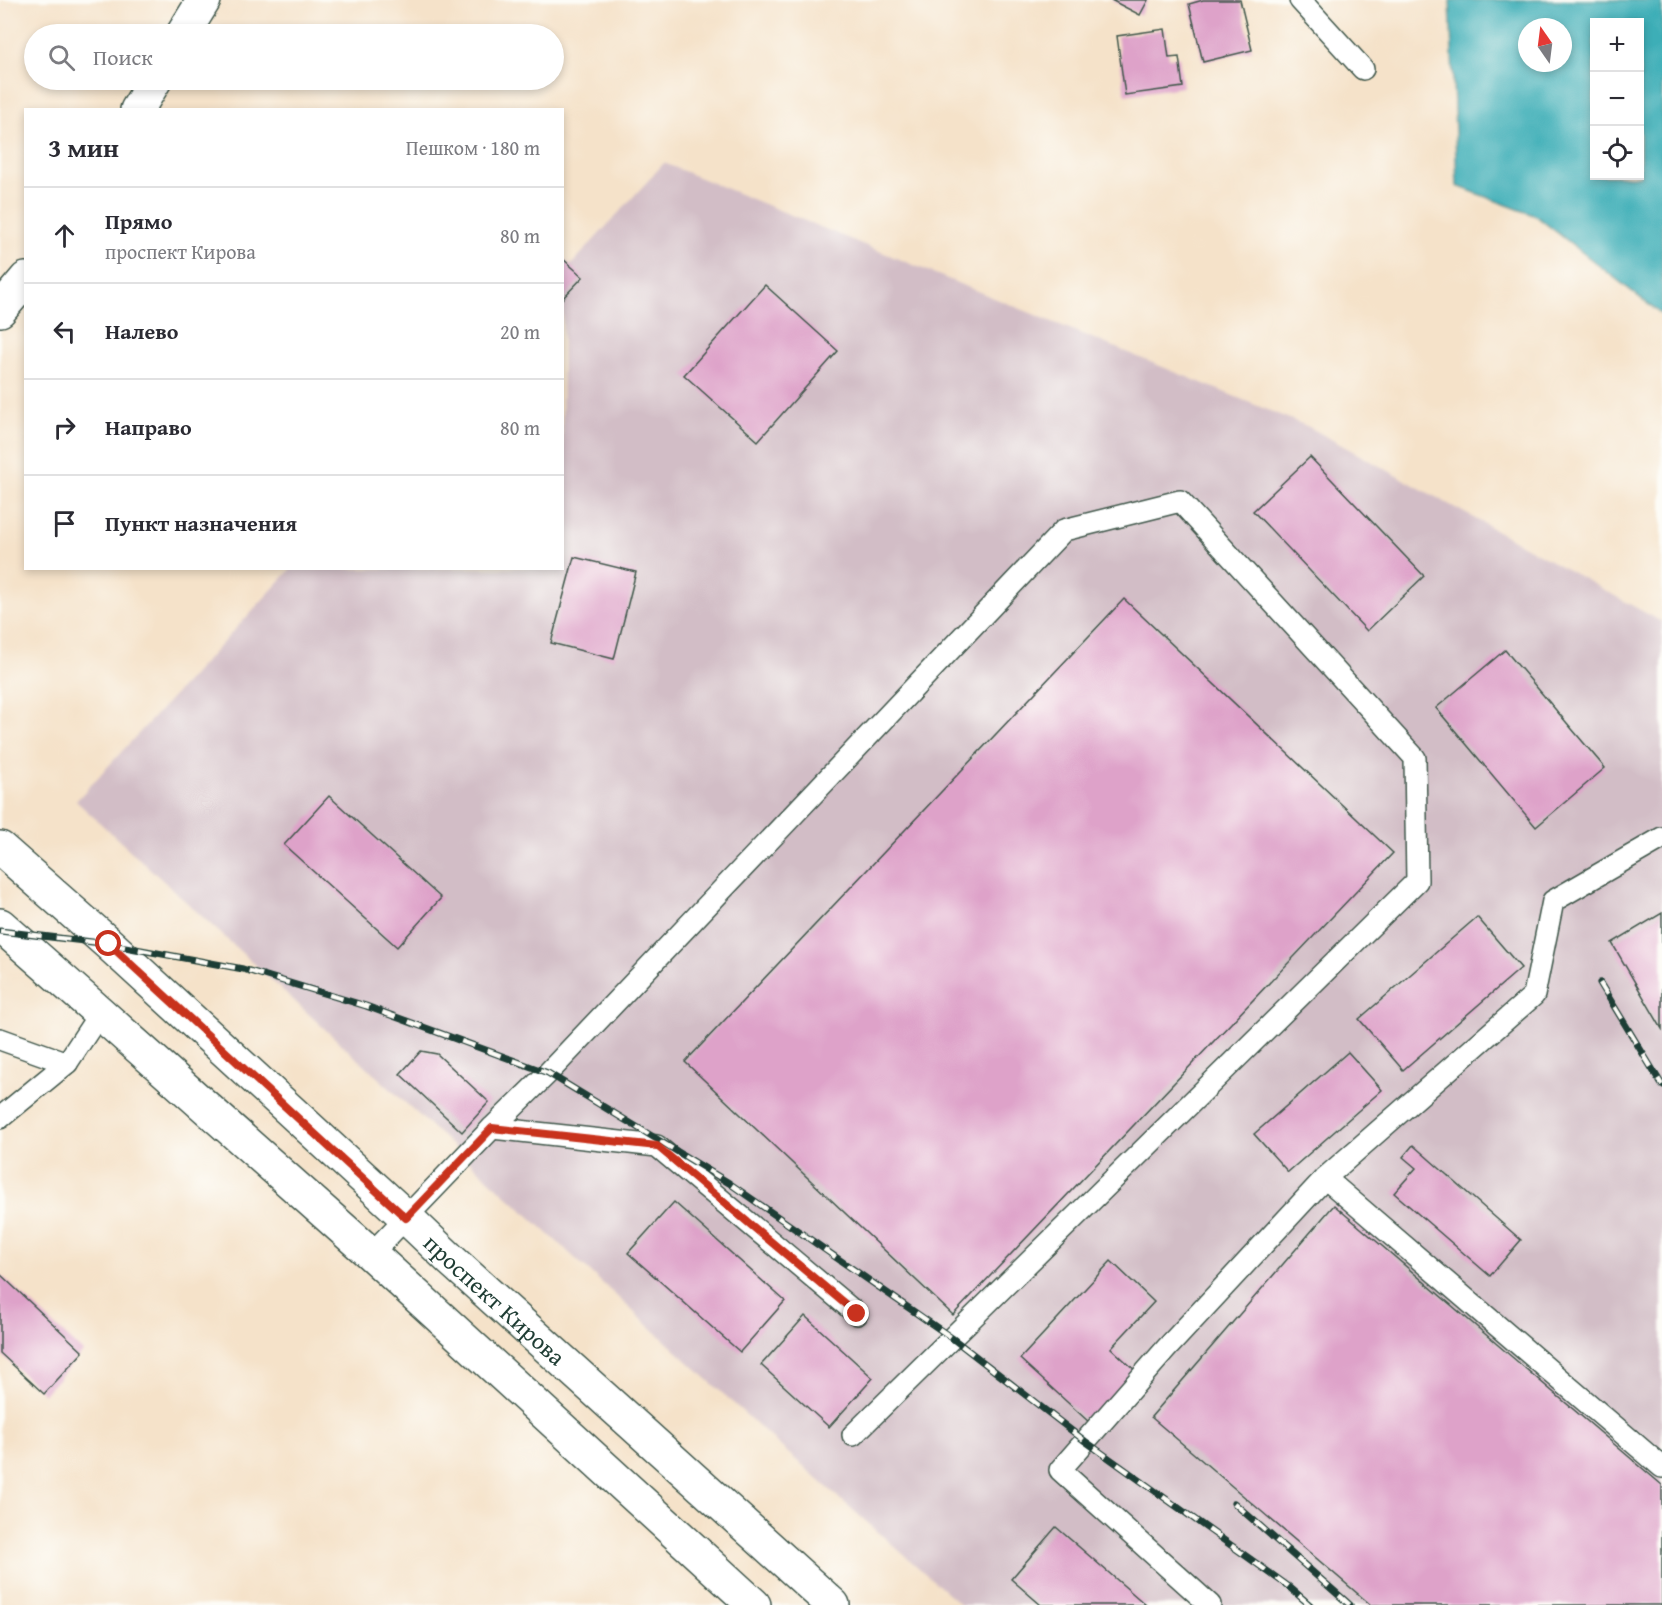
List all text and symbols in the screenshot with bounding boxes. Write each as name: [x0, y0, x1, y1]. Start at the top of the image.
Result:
north arrow: [1518, 18, 1572, 72]
map controls: [1590, 18, 1644, 180]
button: +: [1590, 18, 1644, 72]
search box: [24, 24, 564, 90]
icon: search: [45, 41, 78, 74]
text: Поиск: [93, 41, 153, 73]
button: −: [1590, 72, 1644, 126]
button: locate: [1590, 126, 1644, 180]
text: 3 мин: [48, 128, 119, 167]
text: Пешком · 180 m: [406, 133, 540, 162]
text: Прямо: [105, 205, 172, 237]
icon: ahead: [48, 219, 81, 252]
text: 80 m: [500, 221, 540, 250]
text: проспект Кирова: [105, 237, 256, 266]
icon: left: [48, 315, 81, 348]
text: Налево: [105, 315, 178, 347]
text: 20 m: [500, 317, 540, 346]
icon: right: [48, 411, 81, 444]
text: Направо: [105, 411, 192, 443]
text: 80 m: [500, 413, 540, 442]
icon: arrive: [48, 507, 81, 540]
text: Пункт назначения: [105, 507, 297, 539]
route start: [95, 930, 121, 956]
street label: проспект Кирова: [416, 1226, 574, 1374]
route end: [843, 1300, 869, 1326]

